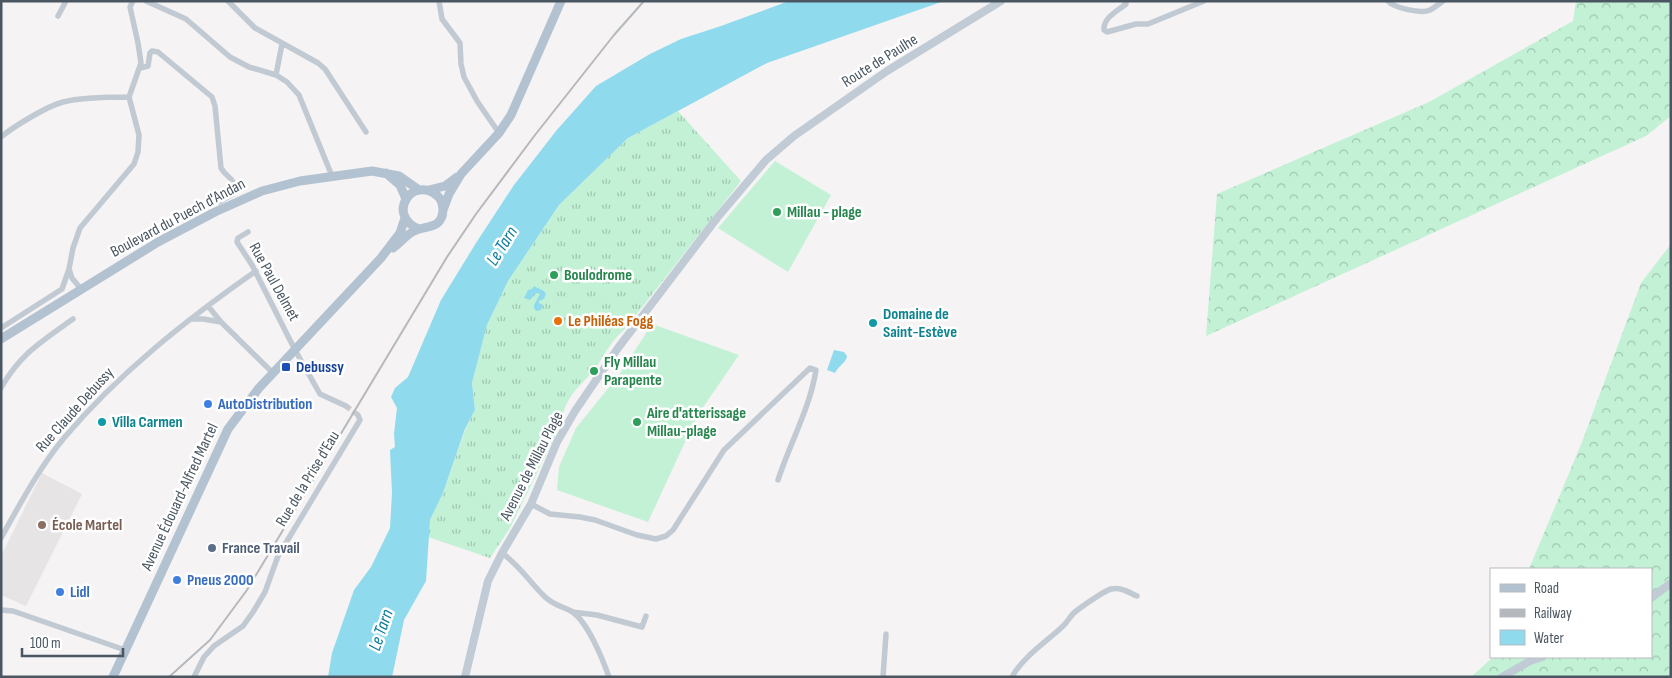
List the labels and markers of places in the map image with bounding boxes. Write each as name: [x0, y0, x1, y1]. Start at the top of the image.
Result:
place label: Millau - plage: [787, 203, 862, 222]
marker: Millau - plage: [771, 206, 783, 218]
place label: Boulodrome: [564, 266, 632, 285]
marker: Boulodrome: [548, 269, 560, 281]
place label: Domaine de Saint-Estève: [883, 305, 957, 342]
place label: Le Philéas Fogg: [568, 312, 654, 331]
marker: Le Philéas Fogg: [552, 315, 564, 327]
marker: Domaine de Saint-Estève: [867, 317, 879, 329]
place label: Fly Millau Parapente: [604, 353, 662, 390]
place label: Debussy: [296, 358, 344, 377]
marker: Debussy: [280, 361, 292, 373]
marker: Fly Millau Parapente: [588, 365, 600, 377]
place label: AutoDistribution: [217, 395, 312, 414]
marker: AutoDistribution: [202, 398, 214, 410]
place label: Aire d'atterissage Millau-plage: [646, 404, 746, 441]
place label: Villa Carmen: [112, 413, 183, 432]
marker: Villa Carmen: [96, 416, 108, 428]
marker: Aire d'atterissage Millau-plage: [631, 416, 643, 428]
place label: École Martel: [52, 516, 122, 535]
marker: École Martel: [36, 519, 48, 531]
place label: France Travail: [222, 539, 300, 558]
marker: France Travail: [206, 542, 218, 554]
place label: Pneus 2000: [187, 571, 254, 590]
marker: Pneus 2000: [171, 574, 183, 586]
place label: Lidl: [70, 583, 90, 602]
marker: Lidl: [54, 586, 66, 598]

